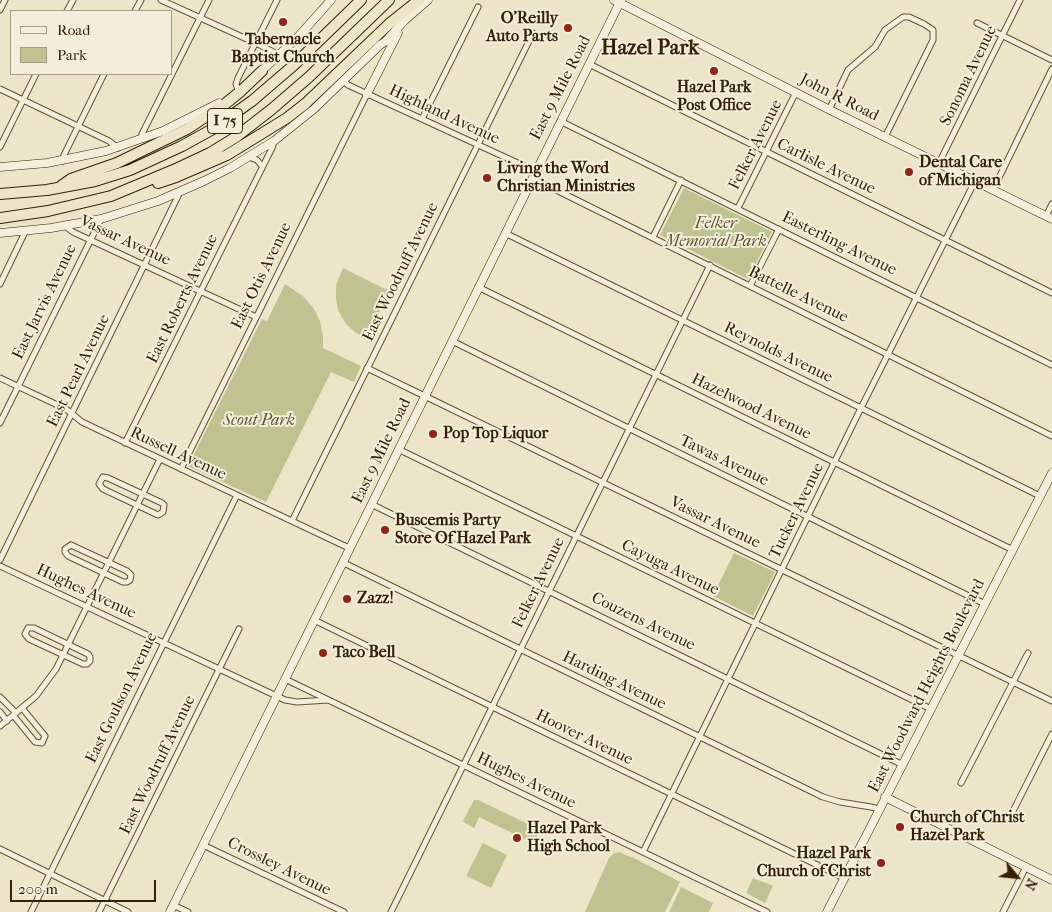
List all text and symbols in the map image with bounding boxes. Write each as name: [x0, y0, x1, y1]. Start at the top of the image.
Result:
place label: O'Reilly Auto Parts: [486, 9, 558, 47]
legend: [10, 10, 172, 75]
marker: Tabernacle Baptist Church: [277, 16, 289, 28]
text: Road: [57, 21, 90, 39]
marker: O'Reilly Auto Parts: [562, 22, 574, 34]
street label: Sonoma Avenue: [936, 23, 1002, 129]
place label: Tabernacle Baptist Church: [231, 30, 335, 68]
street label: East 9 Mile Road: [526, 33, 596, 143]
district label: Hazel Park: [601, 36, 699, 62]
text: Park: [57, 46, 87, 64]
marker: Hazel Park Post Office: [708, 65, 720, 77]
street label: John R Road: [796, 70, 882, 126]
place label: Hazel Park Post Office: [677, 78, 751, 116]
street label: Highland Avenue: [386, 81, 502, 149]
street label: Felker Avenue: [725, 97, 787, 193]
road number: I 75: [208, 108, 242, 134]
street label: Carlisle Avenue: [774, 135, 878, 199]
place label: Dental Care of Michigan: [919, 153, 1002, 191]
place label: Living the Word Christian Ministries: [497, 159, 635, 197]
marker: Dental Care of Michigan: [903, 166, 915, 178]
marker: Living the Word Christian Ministries: [481, 172, 493, 184]
street label: East Woodruff Avenue: [359, 199, 443, 345]
street label: Easterling Avenue: [778, 208, 900, 280]
street label: Vassar Avenue: [77, 212, 173, 270]
park label: Felker Memorial Park: [665, 214, 767, 252]
street label: East Otis Avenue: [228, 220, 296, 332]
street label: East Roberts Avenue: [143, 231, 223, 367]
street label: East Jarvis Avenue: [9, 241, 81, 363]
street label: Battelle Avenue: [745, 263, 851, 327]
street label: East Pearl Avenue: [43, 312, 115, 430]
street label: Reynolds Avenue: [720, 318, 836, 388]
street label: Hazelwood Avenue: [688, 370, 814, 444]
street label: East 9 Mile Road: [348, 395, 416, 507]
park label: Scout Park: [223, 411, 295, 431]
street label: Russell Avenue: [127, 423, 229, 485]
place label: Pop Top Liquor: [443, 424, 548, 444]
marker: Pop Top Liquor: [427, 428, 439, 440]
street label: Tawas Avenue: [676, 431, 772, 491]
street label: Tucker Avenue: [766, 460, 828, 562]
street label: Vassar Avenue: [667, 493, 763, 553]
place label: Buscemis Party Store Of Hazel Park: [395, 511, 531, 549]
marker: Buscemis Party Store Of Hazel Park: [379, 524, 391, 536]
street label: Felker Avenue: [509, 534, 569, 632]
street label: Cayuga Avenue: [618, 536, 722, 600]
street label: Hughes Avenue: [33, 561, 139, 623]
street label: East Woodward Heights Boulevard: [865, 576, 989, 796]
place label: Zazz!: [357, 589, 394, 609]
street label: Couzens Avenue: [588, 589, 698, 655]
marker: Zazz!: [341, 593, 353, 605]
street label: East Goulson Avenue: [82, 629, 162, 767]
place label: Taco Bell: [333, 643, 396, 663]
marker: Taco Bell: [317, 647, 329, 659]
street label: Harding Avenue: [559, 648, 669, 714]
street label: East Woodruff Avenue: [116, 692, 200, 838]
street label: Hoover Avenue: [532, 706, 636, 770]
street label: Hughes Avenue: [473, 749, 579, 813]
place label: Church of Christ Hazel Park: [910, 808, 1024, 846]
place label: Hazel Park High School: [527, 819, 610, 857]
marker: Church of Christ Hazel Park: [894, 821, 906, 833]
marker: Hazel Park High School: [511, 832, 523, 844]
street label: Crossley Avenue: [224, 834, 334, 900]
place label: Hazel Park Church of Christ: [757, 844, 871, 882]
north arrow: [992, 852, 1042, 902]
marker: Hazel Park Church of Christ: [875, 857, 887, 869]
scale bar: [12, 870, 159, 902]
text: N: [1021, 876, 1041, 893]
text: 200 m: [18, 880, 58, 898]

